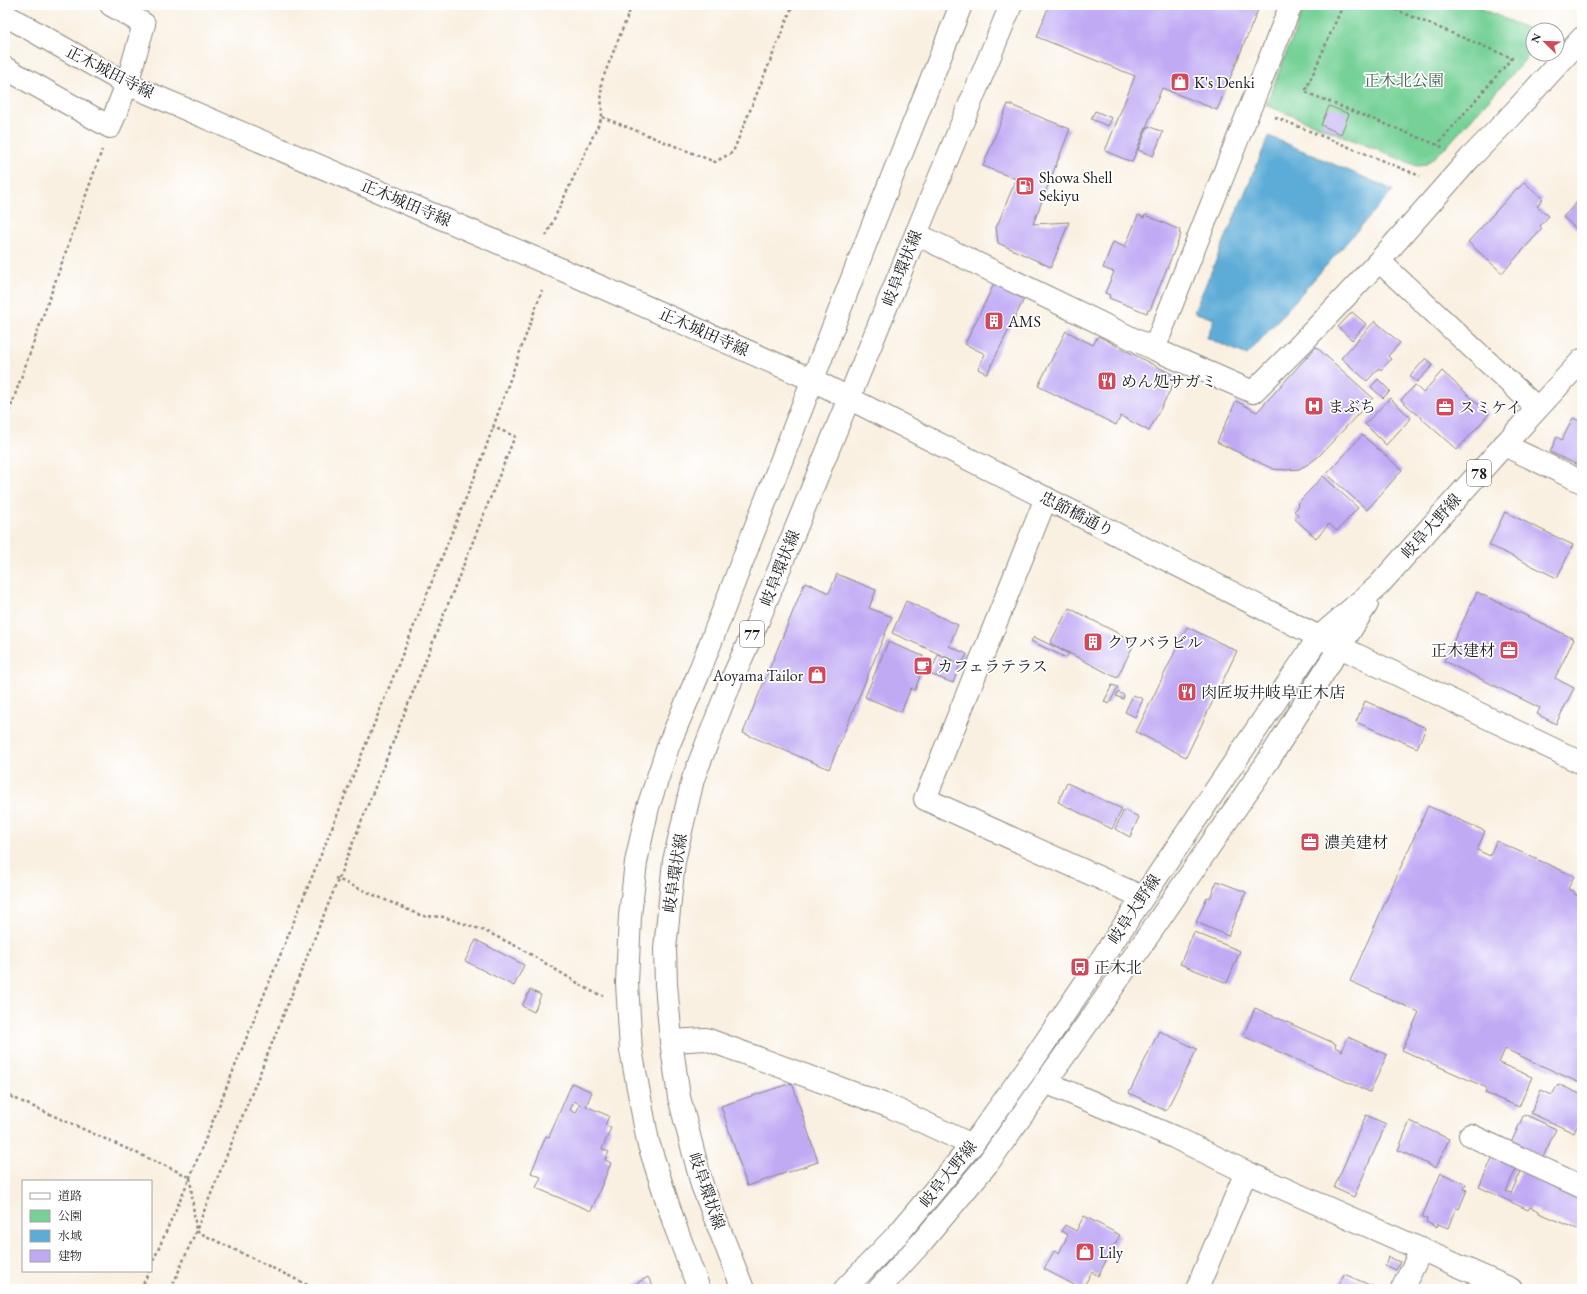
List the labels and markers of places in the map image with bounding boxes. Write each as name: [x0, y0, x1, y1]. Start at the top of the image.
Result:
shop icon: K's Denki: [1169, 71, 1191, 93]
place label: K's Denki: [1194, 72, 1255, 93]
place label: Showa Shell Sekiyu: [1039, 167, 1112, 206]
fuel station icon: Showa Shell Sekiyu: [1014, 175, 1036, 197]
building icon: AMS: [983, 310, 1005, 332]
place label: AMS: [1007, 311, 1041, 332]
restaurant icon: めん処サガミ: [1096, 370, 1118, 392]
place label: めん処サガミ: [1121, 371, 1217, 392]
hospital icon: まぶち: [1303, 395, 1325, 417]
place label: まぶち: [1328, 396, 1376, 417]
office icon: スミケイ: [1434, 396, 1456, 418]
place label: スミケイ: [1459, 397, 1522, 418]
building icon: クワバラビル: [1082, 631, 1104, 653]
place label: クワバラビル: [1107, 632, 1203, 653]
office icon: 正木建材: [1498, 639, 1520, 661]
place label: 正木建材: [1431, 640, 1495, 661]
cafe icon: カフェラテラス: [912, 655, 934, 677]
place label: カフェラテラス: [937, 656, 1048, 677]
shop icon: Aoyama Tailor: [806, 664, 828, 686]
place label: Aoyama Tailor: [712, 665, 804, 686]
restaurant icon: 肉匠坂井岐阜正木店: [1176, 681, 1198, 703]
place label: 肉匠坂井岐阜正木店: [1201, 682, 1345, 703]
office icon: 濃美建材: [1299, 831, 1321, 853]
place label: 濃美建材: [1324, 832, 1388, 853]
bus stop icon: 正木北: [1069, 956, 1091, 978]
place label: 正木北: [1094, 957, 1142, 978]
shop icon: Lily: [1074, 1241, 1096, 1263]
place label: Lily: [1099, 1242, 1124, 1263]

